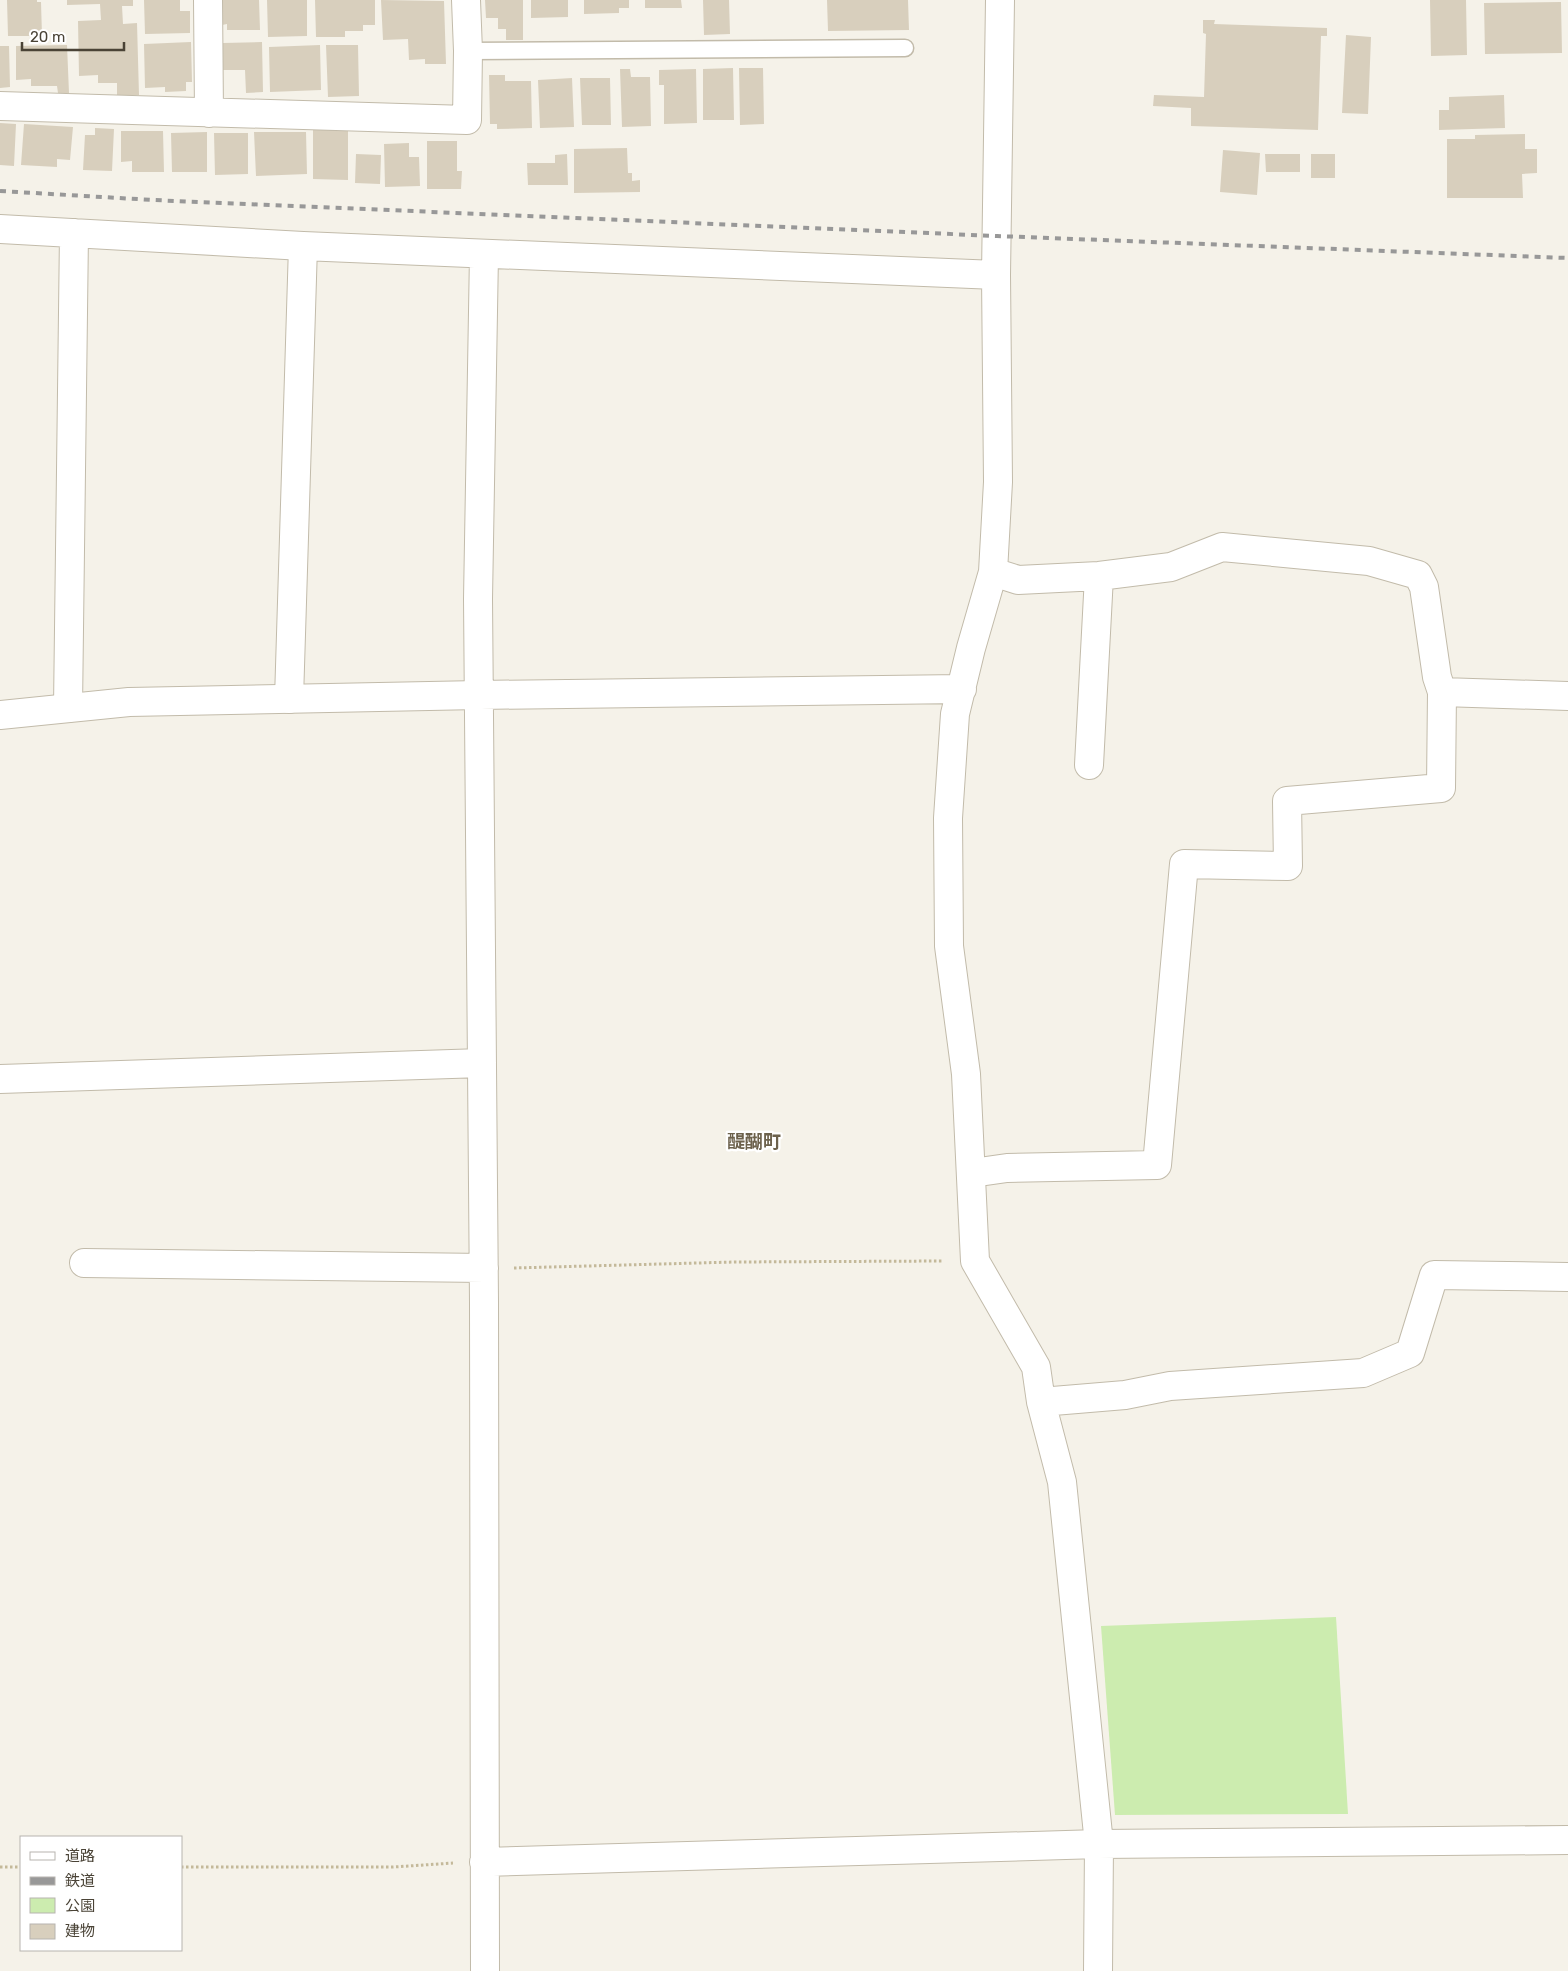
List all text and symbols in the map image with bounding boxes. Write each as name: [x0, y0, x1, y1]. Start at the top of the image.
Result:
scale bar: [22, 20, 125, 52]
text: 20 m: [30, 28, 65, 46]
district label: 醍醐町: [727, 1131, 781, 1153]
legend: [20, 1836, 182, 1951]
text: 道路: [65, 1847, 95, 1865]
text: 鉄道: [65, 1872, 95, 1890]
text: 公園: [65, 1897, 95, 1915]
text: 建物: [65, 1922, 95, 1940]

